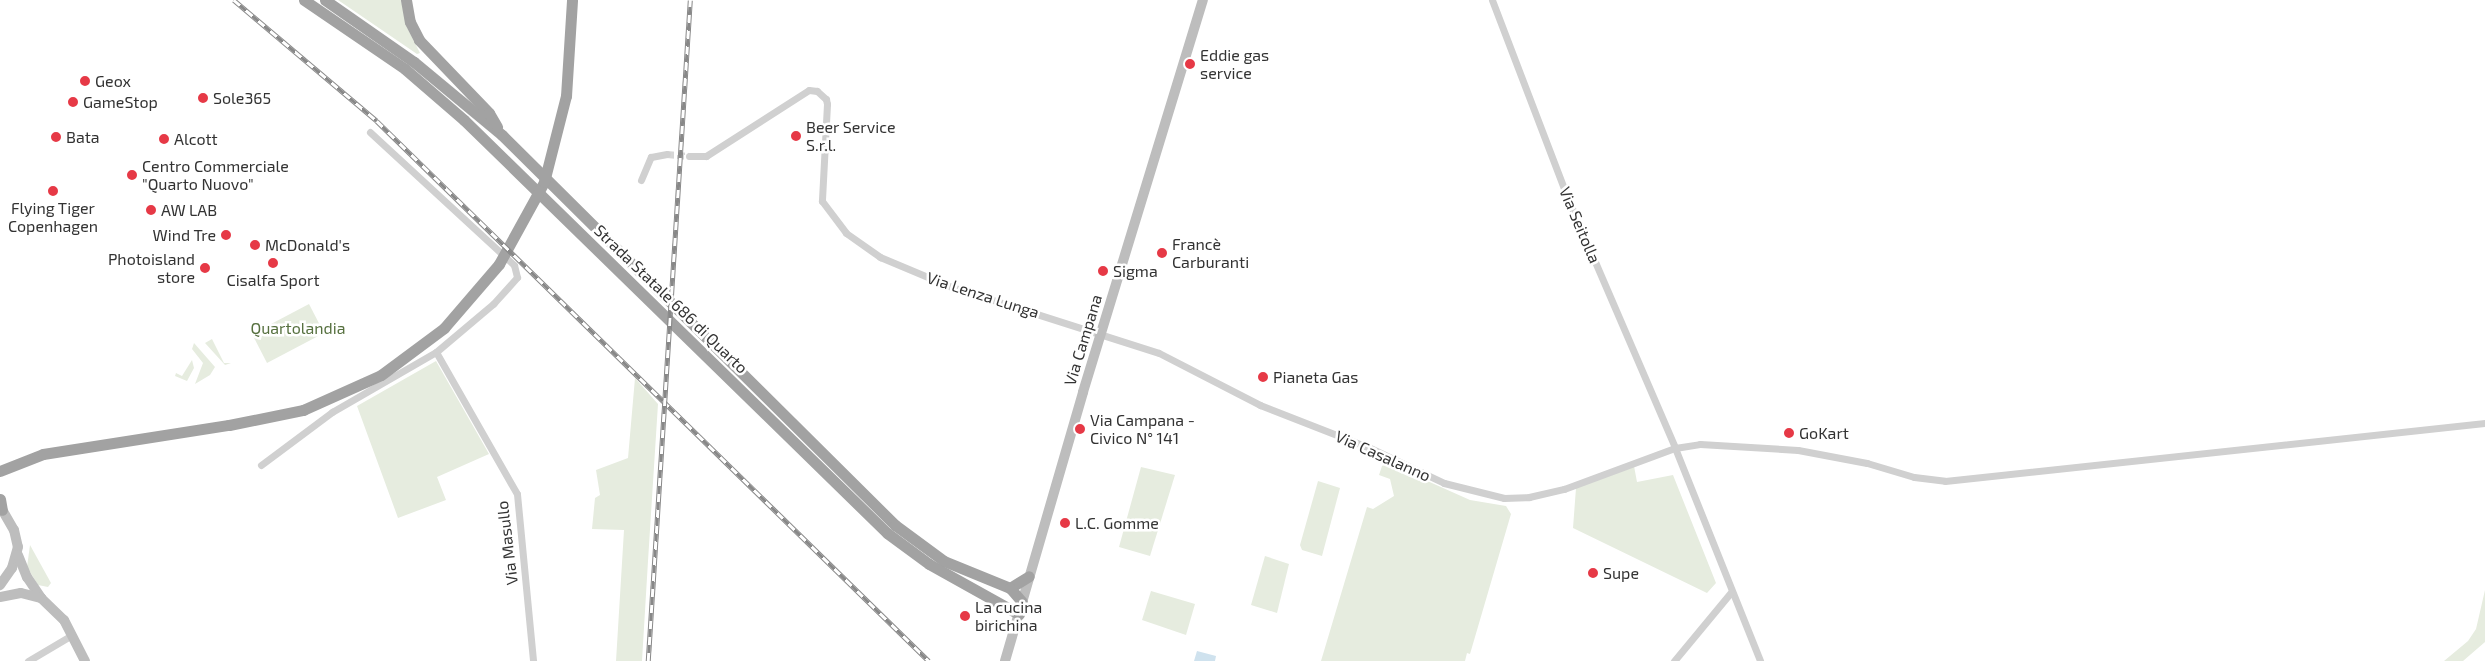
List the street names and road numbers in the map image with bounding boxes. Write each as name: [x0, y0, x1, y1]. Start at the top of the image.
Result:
street label: Via Seitolla: [1555, 184, 1605, 266]
street label: Strada Statale 686 di Quarto: [590, 221, 752, 377]
street label: Via Lenza Lunga: [924, 268, 1042, 322]
street label: Via Campana: [1060, 292, 1106, 388]
street label: Via Casalanno: [1332, 426, 1434, 486]
street label: Via Masullo: [492, 500, 522, 586]

